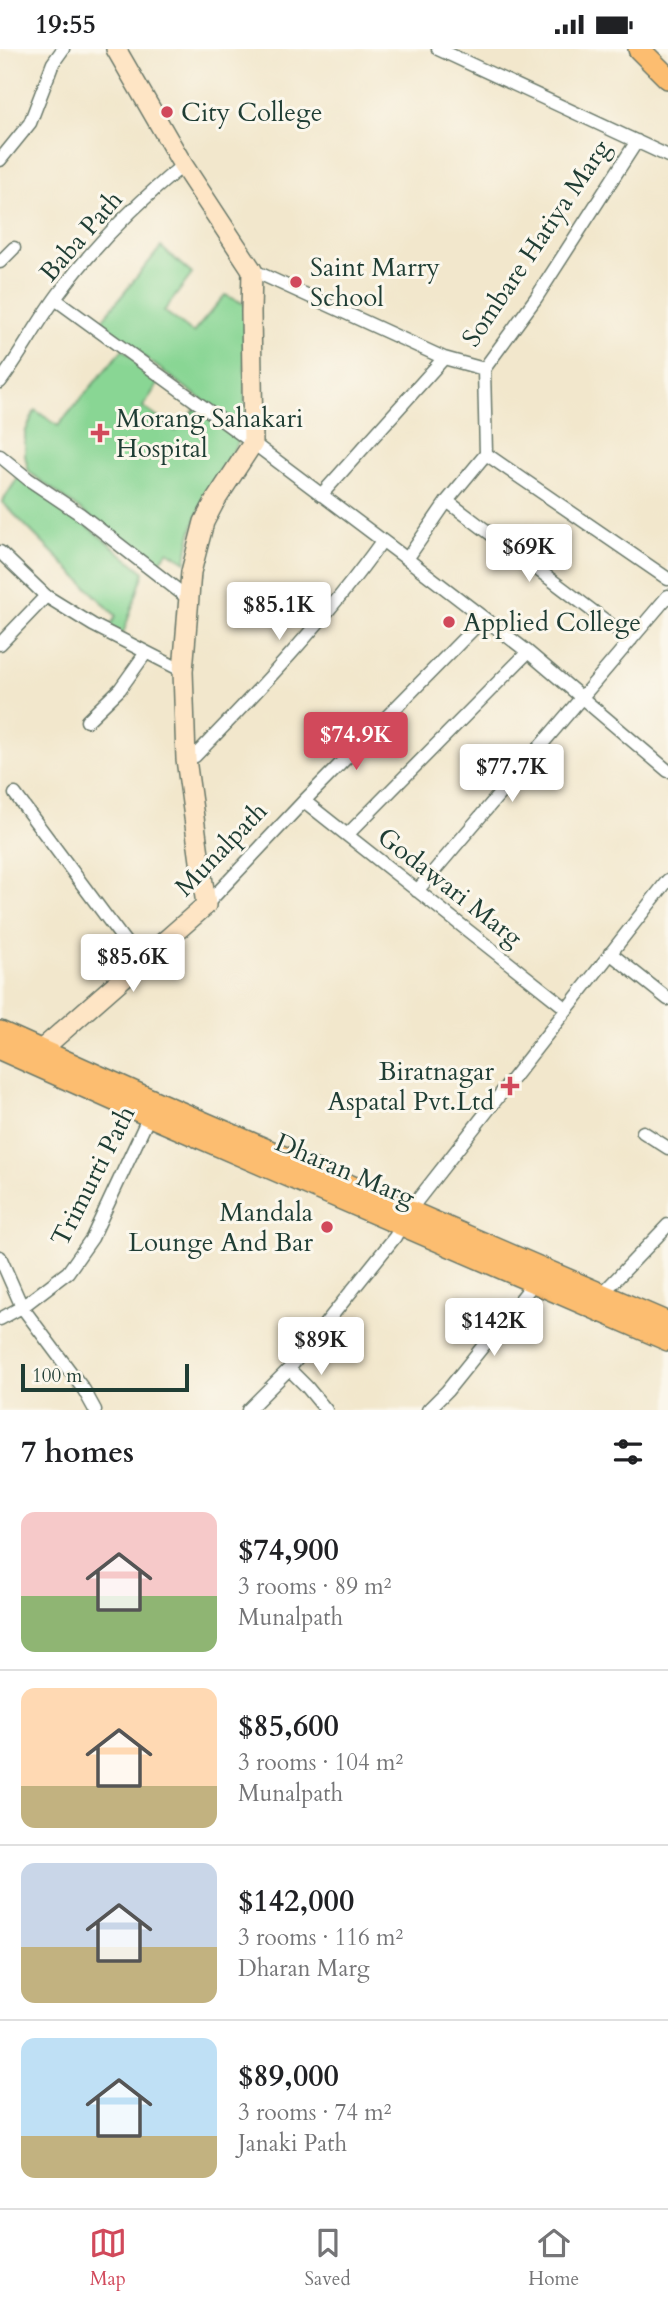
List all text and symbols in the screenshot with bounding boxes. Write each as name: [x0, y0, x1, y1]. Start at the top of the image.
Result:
text: 19:55: [35, 7, 96, 42]
place label: City College: [181, 95, 322, 130]
marker: City College: [159, 104, 175, 120]
street label: Sombare Hatiya Marg: [454, 132, 619, 353]
street label: Baba Path: [32, 183, 130, 289]
place label: Saint Marry School: [310, 250, 440, 315]
marker: Saint Marry School: [288, 274, 304, 290]
place label: Morang Sahakari Hospital: [116, 401, 303, 466]
marker: Morang Sahakari Hospital: [90, 423, 110, 443]
pin: $69K: [488, 525, 570, 584]
text: $69K: [502, 531, 556, 562]
pin: $85.1K: [222, 583, 336, 642]
text: $85.1K: [243, 589, 315, 620]
place label: Applied College: [463, 605, 641, 640]
marker: Applied College: [441, 614, 457, 630]
pin: $74.9K: [299, 713, 413, 772]
text: $74.9K: [320, 719, 392, 750]
pin: $77.7K: [455, 745, 569, 804]
text: $77.7K: [476, 751, 548, 782]
street label: Munalpath: [167, 794, 275, 904]
street label: Godawari Marg: [370, 819, 530, 955]
pin: $85.6K: [76, 935, 190, 994]
text: $85.6K: [97, 941, 169, 972]
place label: Biratnagar Aspatal Pvt.Ltd: [328, 1054, 495, 1119]
marker: Biratnagar Aspatal Pvt.Ltd: [500, 1076, 520, 1096]
street label: Trimurti Path: [43, 1100, 143, 1252]
street label: Dharan Marg: [270, 1125, 421, 1215]
place label: Mandala Lounge And Bar: [128, 1195, 314, 1260]
marker: Mandala Lounge And Bar: [319, 1219, 335, 1235]
pin: $142K: [445, 1299, 543, 1358]
text: $142K: [461, 1305, 527, 1336]
pin: $89K: [280, 1317, 362, 1377]
text: $89K: [294, 1324, 348, 1355]
scale bar: [21, 1361, 189, 1393]
text: 100 m: [32, 1363, 82, 1389]
text: 7 homes: [21, 1432, 134, 1473]
icon: filters: [609, 1433, 647, 1471]
text: $74,900: [238, 1530, 339, 1571]
icon: home: [77, 1540, 161, 1624]
text: 3 rooms · 89 m²: [238, 1571, 391, 1602]
text: Munalpath: [238, 1602, 343, 1633]
text: $85,600: [238, 1706, 339, 1747]
icon: home: [77, 1716, 161, 1800]
text: 3 rooms · 104 m²: [238, 1747, 403, 1778]
text: Munalpath: [238, 1778, 343, 1809]
text: $142,000: [238, 1881, 354, 1922]
icon: home: [77, 1891, 161, 1975]
text: 3 rooms · 116 m²: [238, 1922, 403, 1953]
text: Dharan Marg: [238, 1953, 370, 1984]
text: $89,000: [238, 2056, 339, 2097]
icon: home: [77, 2066, 161, 2150]
text: 3 rooms · 74 m²: [238, 2097, 391, 2128]
text: Janaki Path: [238, 2128, 347, 2159]
tab: Map: [89, 2224, 127, 2292]
tab: Saved: [305, 2224, 351, 2292]
tab: Home: [528, 2224, 579, 2292]

